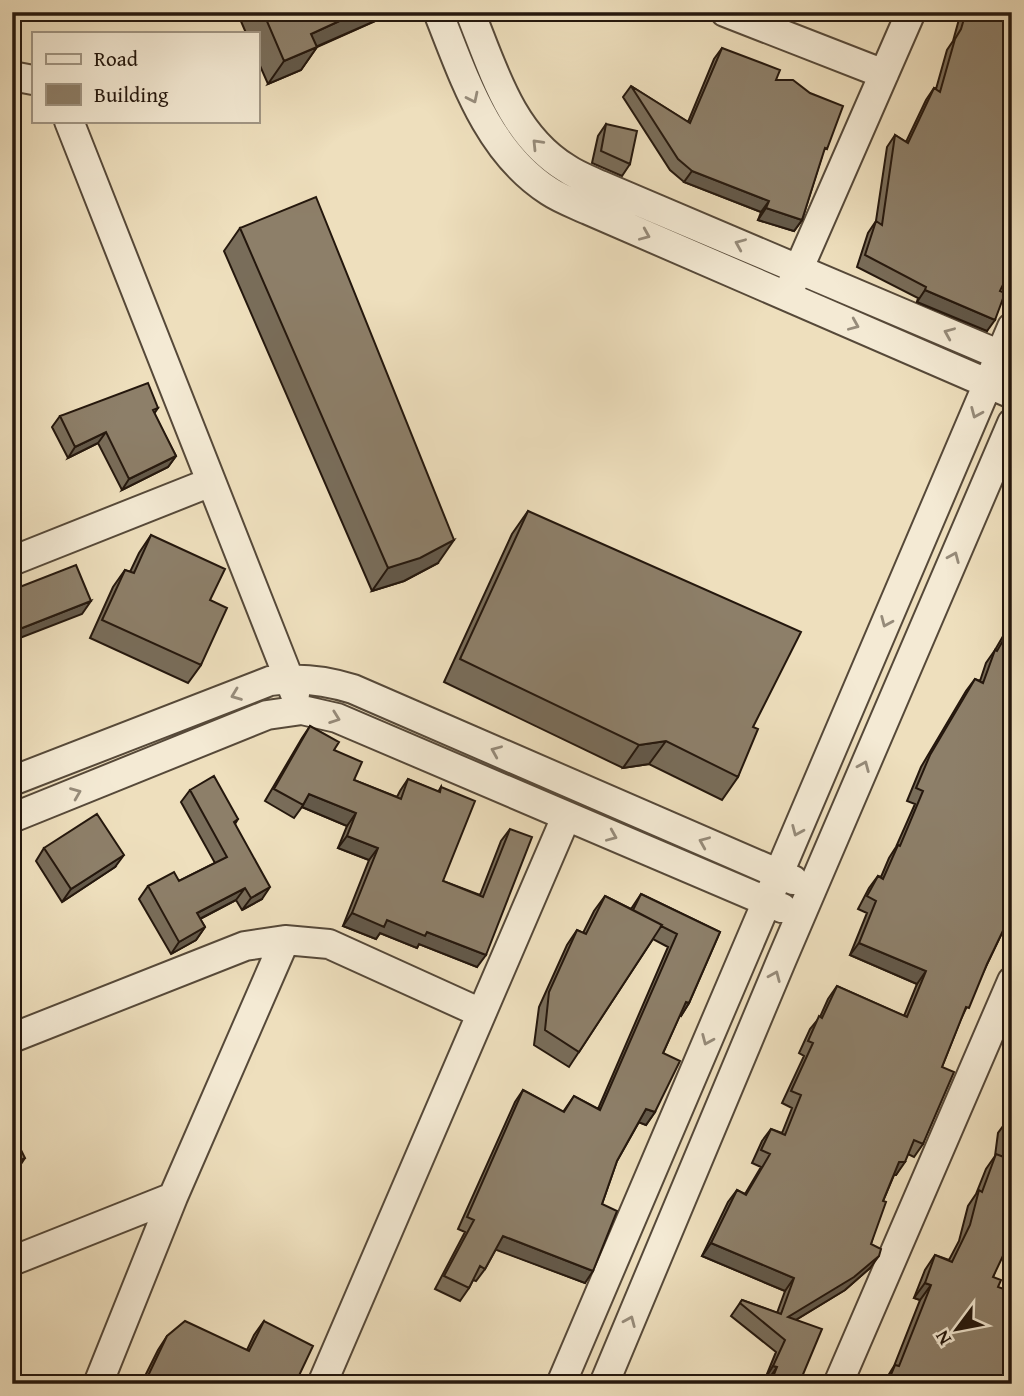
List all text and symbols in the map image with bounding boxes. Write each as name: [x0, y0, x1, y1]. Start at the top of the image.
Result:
legend: [32, 32, 259, 122]
text: Road: [94, 43, 139, 74]
text: Building: [94, 79, 169, 110]
one-way arrow: [465, 91, 479, 103]
one-way arrow: [533, 139, 546, 152]
one-way arrow: [638, 227, 650, 241]
one-way arrow: [734, 238, 747, 252]
one-way arrow: [847, 317, 859, 331]
one-way arrow: [944, 328, 956, 342]
one-way arrow: [970, 406, 984, 418]
one-way arrow: [946, 552, 960, 565]
one-way arrow: [880, 615, 894, 627]
one-way arrow: [231, 686, 243, 700]
one-way arrow: [329, 709, 341, 723]
one-way arrow: [490, 746, 502, 760]
one-way arrow: [856, 761, 870, 773]
one-way arrow: [69, 787, 81, 801]
one-way arrow: [791, 824, 805, 836]
one-way arrow: [605, 828, 617, 842]
one-way arrow: [699, 836, 712, 850]
one-way arrow: [767, 970, 781, 983]
one-way arrow: [702, 1034, 716, 1046]
north arrow: [922, 1294, 992, 1364]
one-way arrow: [622, 1316, 636, 1328]
text: N: [927, 1325, 958, 1351]

